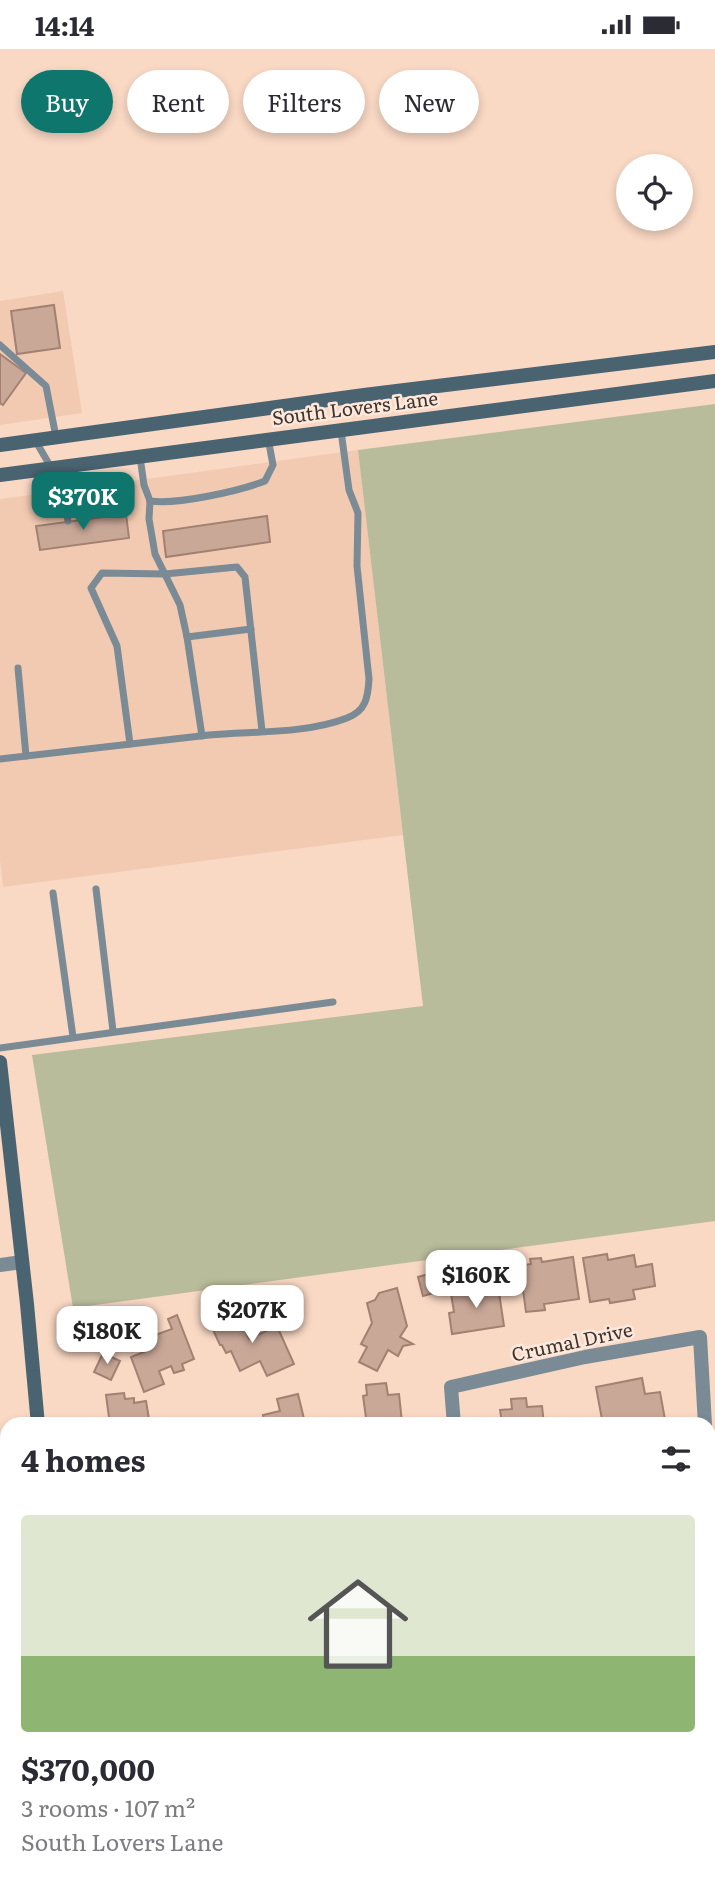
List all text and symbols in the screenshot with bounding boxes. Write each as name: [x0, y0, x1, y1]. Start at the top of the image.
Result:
text: 14:14: [35, 5, 95, 44]
chip: Buy: [21, 70, 113, 133]
chip: Rent: [127, 70, 229, 133]
chip: Filters: [243, 70, 365, 133]
chip: New: [379, 70, 479, 133]
map controls: [616, 154, 693, 231]
button: locate: [616, 154, 693, 231]
street label: South Lovers Lane: [270, 383, 440, 431]
pin: $370K: [34, 473, 132, 532]
text: $370K: [48, 478, 118, 512]
pin: $160K: [427, 1251, 525, 1310]
text: $160K: [442, 1256, 510, 1290]
pin: $207K: [203, 1285, 301, 1345]
text: $207K: [217, 1291, 287, 1325]
pin: $180K: [58, 1307, 156, 1366]
text: $180K: [73, 1312, 141, 1346]
street label: Crumal Drive: [509, 1315, 635, 1368]
text: 4 homes: [21, 1437, 146, 1481]
icon: filters: [657, 1440, 695, 1478]
icon: home: [295, 1561, 421, 1687]
text: $370,000: [21, 1746, 155, 1790]
text: 3 rooms · 107 m²: [21, 1790, 195, 1824]
text: South Lovers Lane: [21, 1824, 223, 1858]

